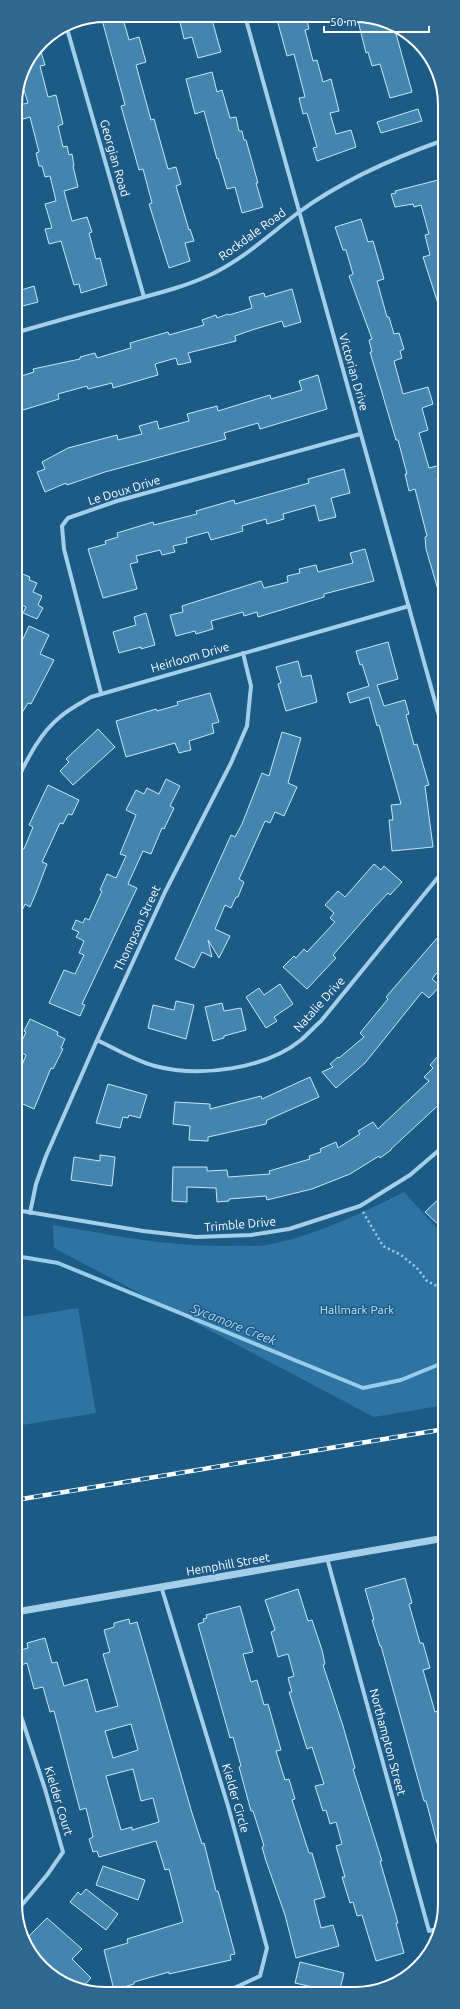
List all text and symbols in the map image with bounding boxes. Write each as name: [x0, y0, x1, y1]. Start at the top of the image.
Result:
scale bar: [324, 8, 429, 34]
text: 50 m: [330, 15, 357, 28]
street label: Georgian Road: [98, 118, 132, 198]
street label: Rockdale Road: [216, 205, 288, 263]
street label: Victorian Drive: [337, 332, 371, 412]
street label: Le Doux Drive: [86, 473, 162, 507]
street label: Heirloom Drive: [149, 640, 231, 674]
street label: Thompson Street: [111, 883, 163, 973]
street label: Natalie Drive: [291, 974, 347, 1034]
street label: Trimble Drive: [204, 1214, 276, 1234]
water label: Sycamore Creek: [188, 1300, 279, 1348]
park label: Hallmark Park: [320, 1303, 394, 1316]
street label: Hemphill Street: [185, 1550, 271, 1578]
street label: Northampton Street: [367, 1687, 409, 1797]
street label: Kielder Circle: [220, 1762, 252, 1834]
street label: Kielder Court: [42, 1765, 76, 1837]

